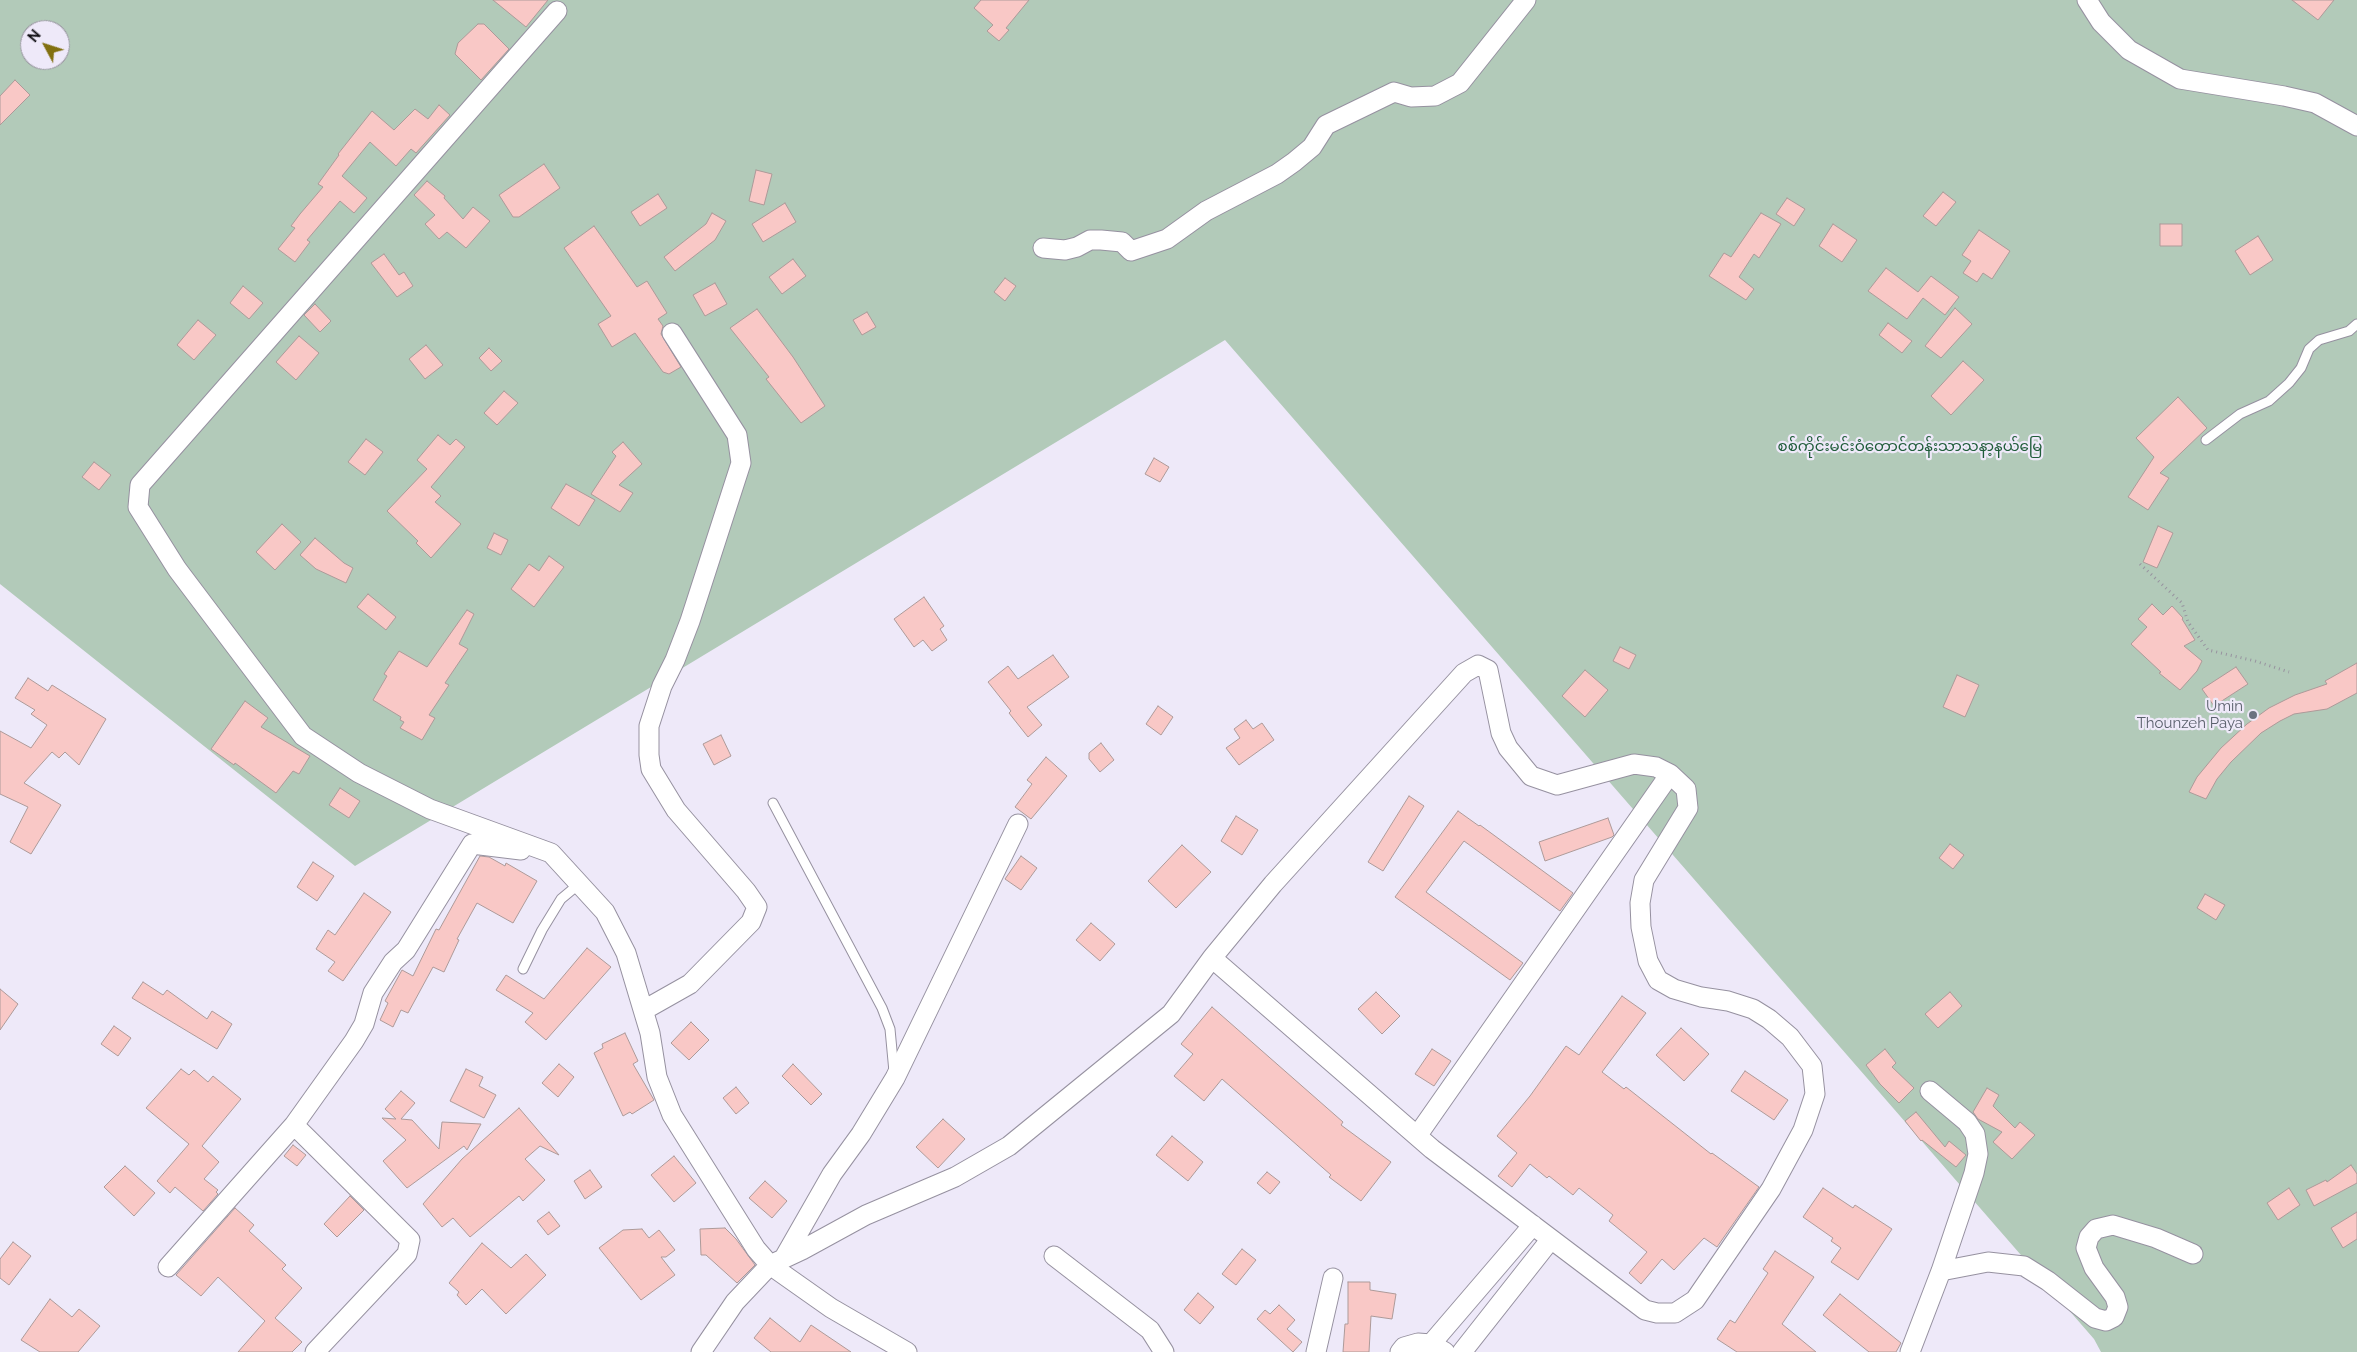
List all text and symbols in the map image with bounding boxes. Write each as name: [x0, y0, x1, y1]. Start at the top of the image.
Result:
north arrow: [20, 20, 70, 70]
text: N: [25, 27, 44, 45]
park label: စစ်ကိုင်းမင်းဝံတောင်တန်းသာသနာ့နယ်မြေ: [1778, 437, 2042, 455]
place label: Umin Thounzeh Paya: [2137, 697, 2243, 732]
marker: Umin Thounzeh Paya: [2247, 709, 2259, 721]

